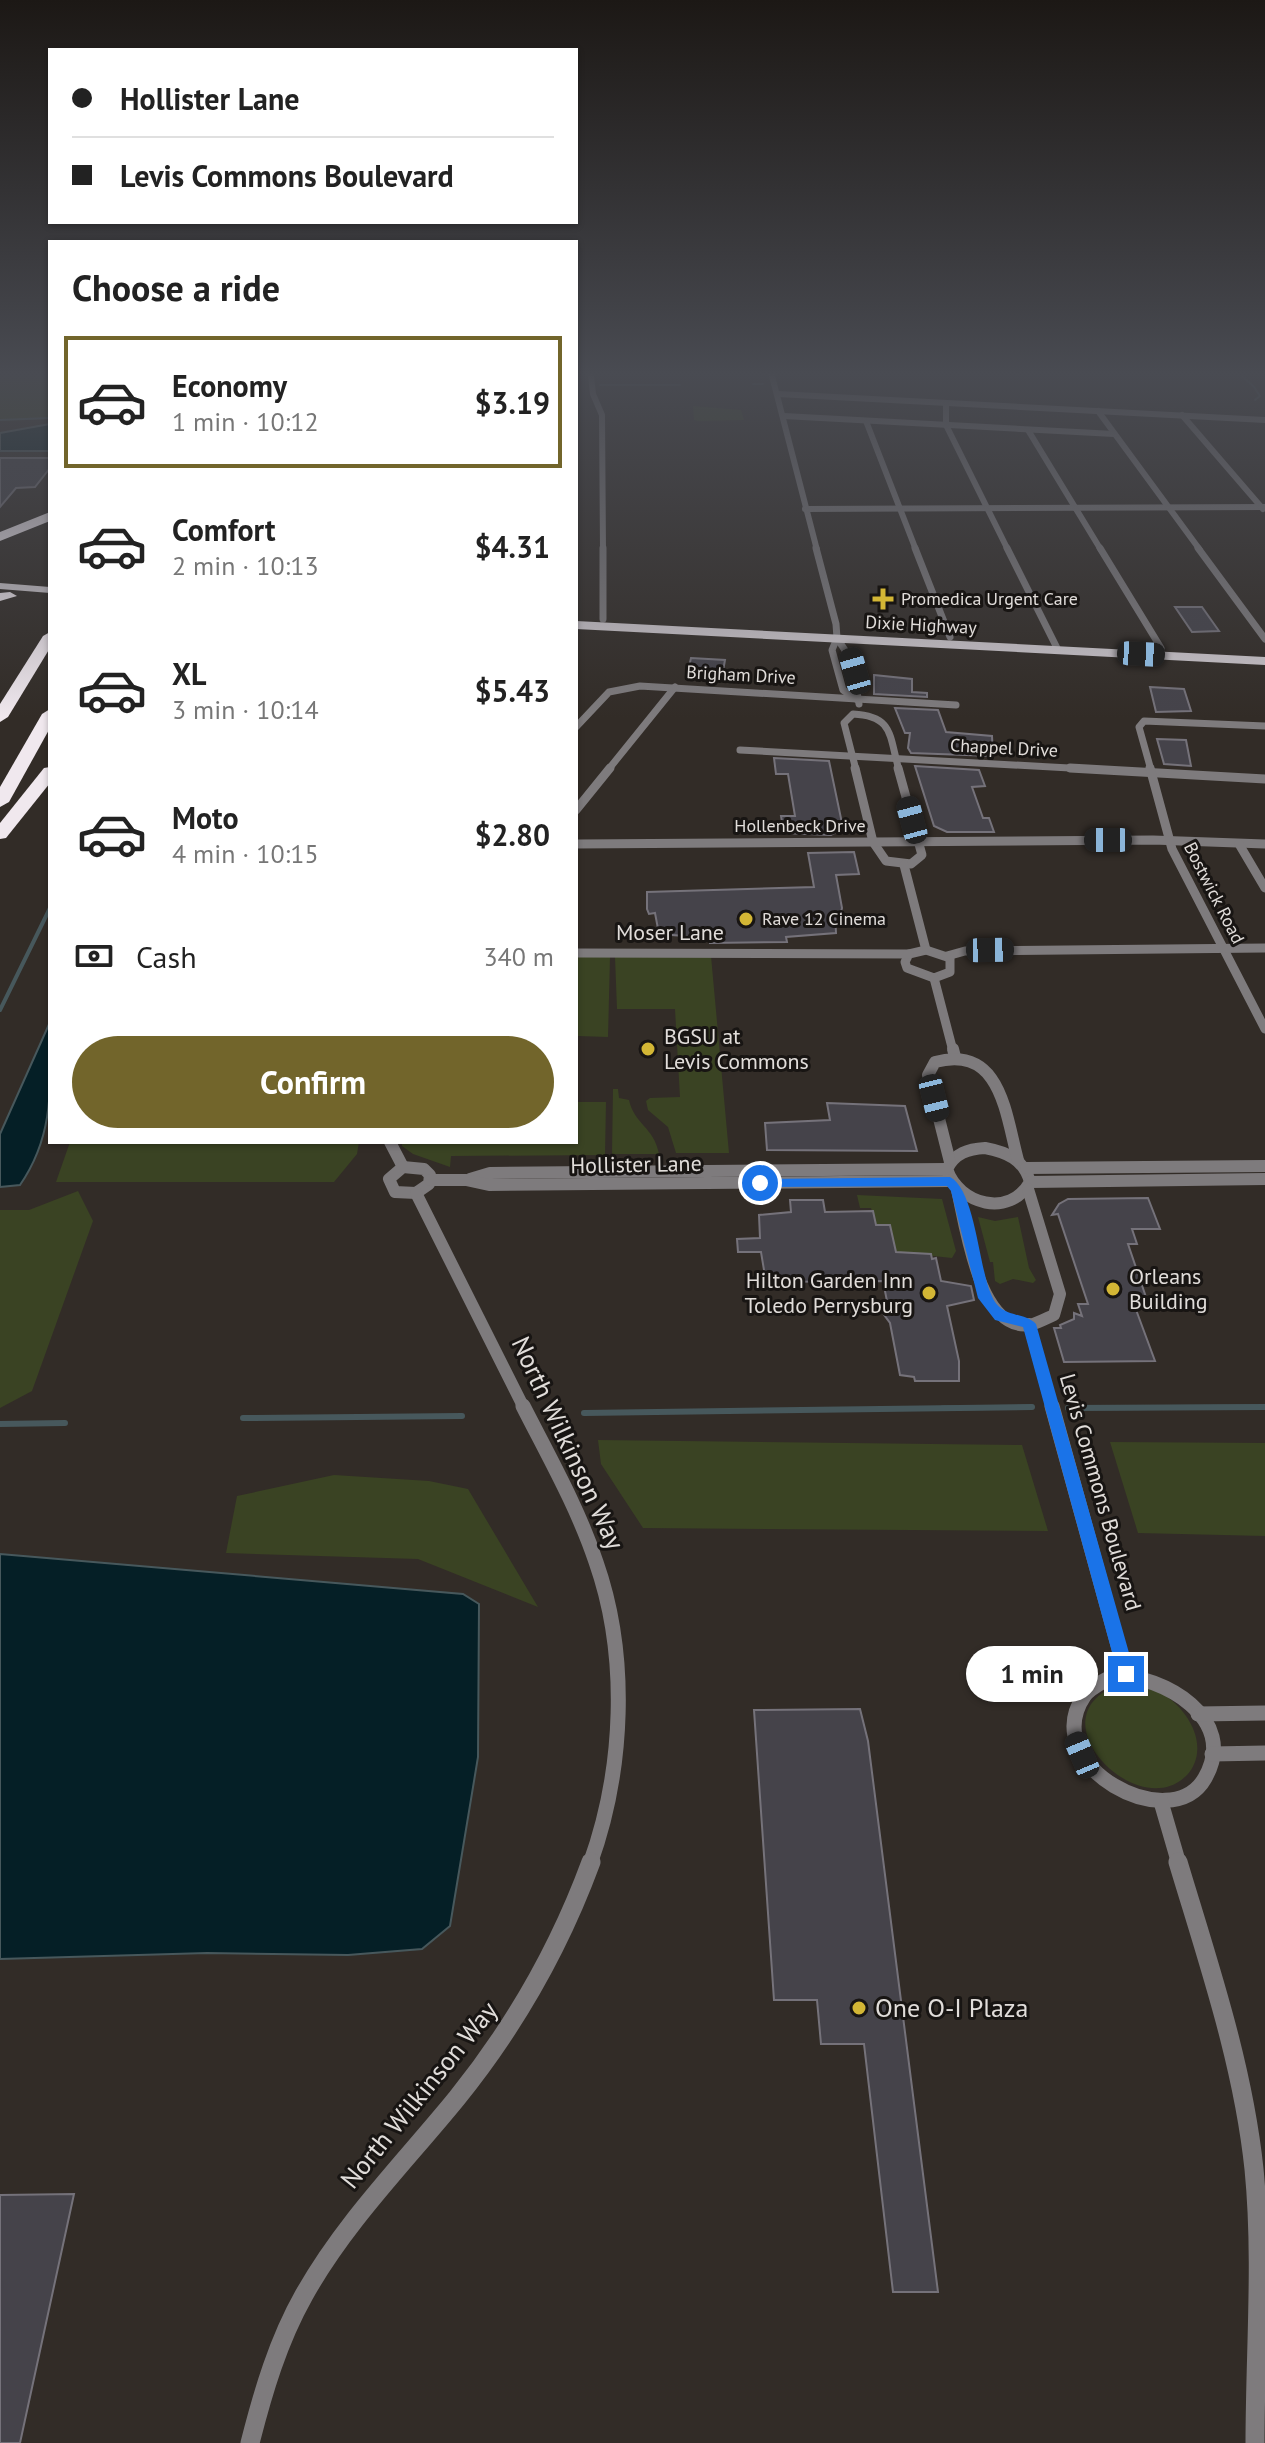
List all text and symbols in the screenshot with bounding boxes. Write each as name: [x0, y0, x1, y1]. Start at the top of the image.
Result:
text: Hollister Lane: [120, 79, 300, 118]
text: Levis Commons Boulevard: [120, 156, 454, 195]
text: Choose a ride: [72, 264, 280, 311]
icon: car: [76, 366, 148, 438]
text: Economy: [172, 366, 287, 405]
text: $3.19: [475, 383, 550, 422]
text: 1 min · 10:12: [172, 405, 319, 438]
icon: car: [76, 510, 148, 582]
text: Comfort: [172, 510, 275, 549]
text: $4.31: [475, 527, 550, 566]
text: 2 min · 10:13: [172, 549, 319, 582]
place label: Promedica Urgent Care: [901, 587, 1078, 610]
marker: Promedica Urgent Care: [872, 588, 894, 610]
street label: Dixie Highway: [865, 610, 978, 639]
car: [1116, 641, 1166, 667]
car: [837, 645, 873, 697]
icon: car: [76, 654, 148, 726]
text: XL: [172, 654, 206, 693]
street label: Brigham Drive: [686, 660, 796, 689]
text: $5.43: [475, 671, 550, 710]
text: 3 min · 10:14: [172, 693, 319, 726]
street label: Chappel Drive: [949, 733, 1059, 762]
car: [894, 794, 930, 846]
icon: car: [76, 798, 148, 870]
text: Moto: [172, 798, 239, 837]
street label: Hollenbeck Drive: [734, 814, 866, 837]
text: $2.80: [475, 815, 550, 854]
car: [1084, 828, 1132, 852]
text: 4 min · 10:15: [172, 837, 319, 870]
street label: Bostwick Road: [1179, 838, 1250, 947]
place label: Rave 12 Cinema: [762, 907, 886, 930]
marker: Rave 12 Cinema: [737, 910, 755, 928]
street label: Moser Lane: [616, 918, 724, 946]
icon: cash: [72, 934, 116, 978]
text: Cash: [136, 937, 197, 976]
car: [966, 938, 1014, 962]
text: 340 m: [483, 940, 554, 973]
place label: BGSU at Levis Commons: [664, 1022, 809, 1075]
button: Confirm: [72, 1036, 554, 1128]
marker: BGSU at Levis Commons: [639, 1040, 657, 1058]
car: [917, 1072, 951, 1124]
street label: Hollister Lane: [570, 1149, 702, 1179]
route start: [742, 1165, 778, 1201]
place label: Orleans Building: [1129, 1262, 1208, 1315]
place label: Hilton Garden Inn Toledo Perrysburg: [745, 1266, 913, 1319]
marker: Orleans Building: [1104, 1280, 1122, 1298]
marker: Hilton Garden Inn Toledo Perrysburg: [920, 1284, 938, 1302]
street label: North Wilkinson Way: [505, 1331, 632, 1555]
street label: Levis Commons Boulevard: [1054, 1370, 1148, 1614]
callout: 1 min: [966, 1646, 1098, 1702]
route end: [1108, 1656, 1144, 1692]
text: 1 min: [1000, 1657, 1064, 1690]
car: [1062, 1728, 1102, 1782]
place label: One O-I Plaza: [875, 1991, 1028, 2024]
street label: North Wilkinson Way: [333, 1994, 504, 2195]
marker: One O-I Plaza: [850, 1999, 868, 2017]

